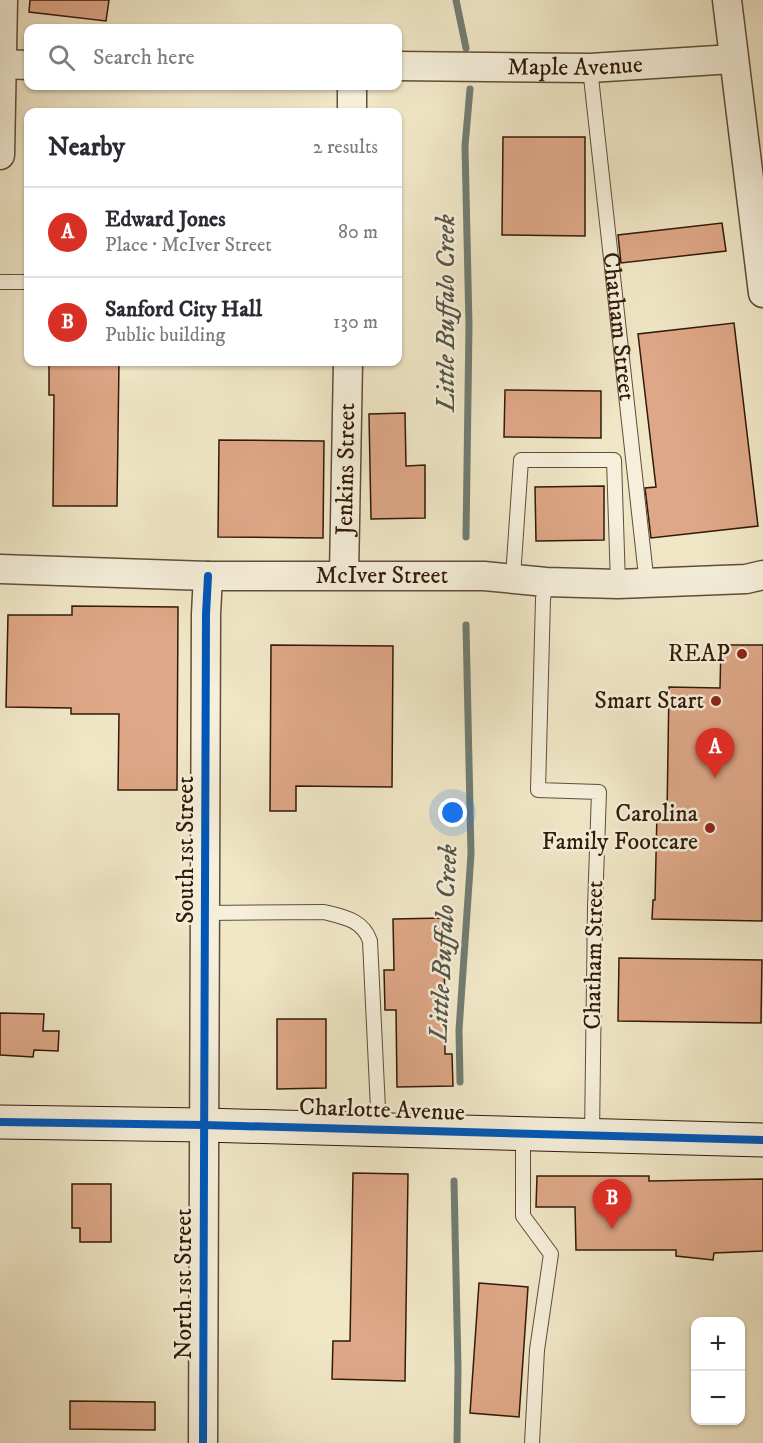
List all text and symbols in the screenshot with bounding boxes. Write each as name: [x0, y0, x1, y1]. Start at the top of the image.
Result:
search box: [24, 24, 402, 90]
icon: search: [45, 41, 78, 74]
text: Search here: [93, 44, 195, 71]
street label: Maple Avenue: [507, 50, 644, 83]
text: Nearby: [48, 131, 125, 164]
text: 2 results: [313, 135, 378, 160]
text: Edward Jones: [105, 206, 226, 233]
water label: Little Buffalo Creek: [430, 214, 463, 414]
text: A: [61, 220, 74, 245]
text: 80 m: [338, 220, 378, 245]
text: Place · McIver Street: [105, 233, 272, 258]
street label: Chatham Street: [595, 251, 642, 403]
text: Sanford City Hall: [105, 296, 262, 323]
text: B: [61, 310, 74, 335]
text: 130 m: [333, 310, 378, 335]
text: Public building: [105, 323, 225, 348]
street label: Jenkins Street: [330, 402, 362, 537]
street label: McIver Street: [316, 561, 448, 591]
place label: REAP: [668, 639, 730, 669]
marker: REAP: [735, 647, 749, 661]
place label: Smart Start: [594, 686, 704, 716]
marker: Smart Start: [709, 694, 723, 708]
pin: A: [696, 728, 734, 778]
street label: South 1st Street: [171, 776, 201, 924]
your location: [438, 798, 467, 827]
place label: Carolina Family Footcare: [542, 799, 699, 857]
marker: Carolina Family Footcare: [703, 821, 717, 835]
water label: Little Buffalo Creek: [422, 844, 466, 1044]
street label: Chatham Street: [578, 880, 610, 1030]
street label: Charlotte Avenue: [299, 1092, 466, 1128]
pin: B: [592, 1180, 632, 1229]
street label: North 1st Street: [169, 1208, 199, 1360]
map controls: [691, 1317, 745, 1425]
button: +: [691, 1317, 745, 1371]
button: −: [691, 1371, 745, 1425]

